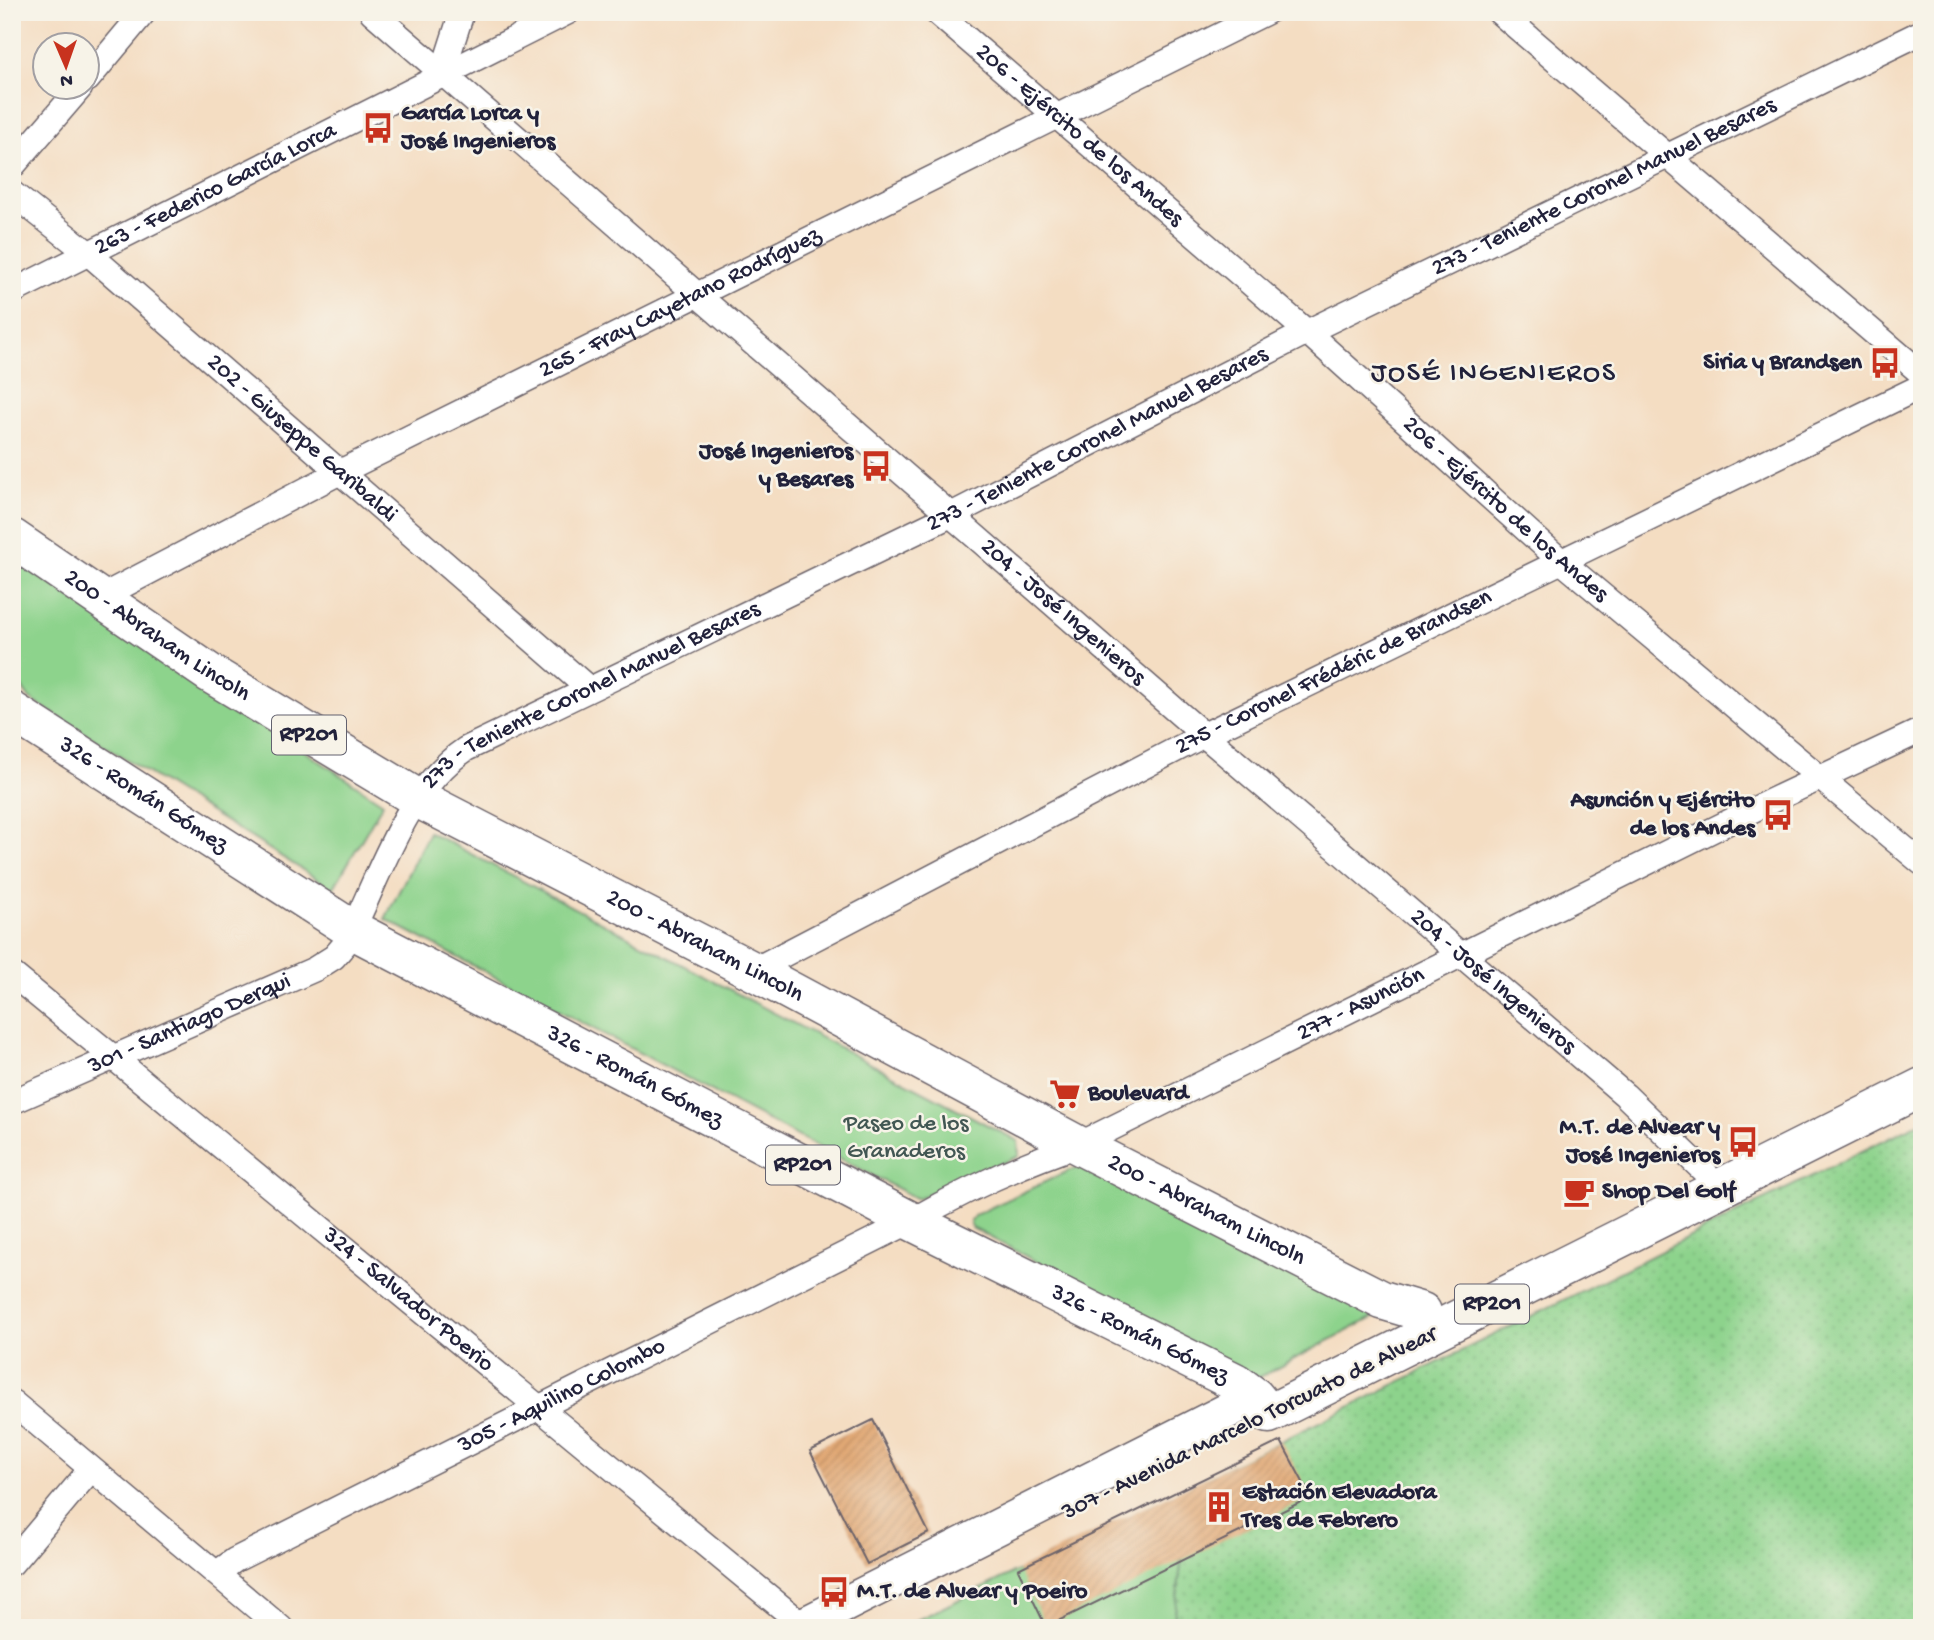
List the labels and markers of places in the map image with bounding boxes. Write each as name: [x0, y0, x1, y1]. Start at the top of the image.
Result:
place label: García Lorca y José Ingenieros: [400, 100, 556, 157]
bus stop icon: García Lorca y José Ingenieros: [361, 111, 395, 145]
bus stop icon: Siria y Brandsen: [1868, 346, 1902, 380]
place label: Siria y Brandsen: [1703, 349, 1863, 378]
place label: José Ingenieros y Besares: [698, 438, 854, 495]
bus stop icon: José Ingenieros y Besares: [859, 449, 893, 483]
place label: Asunción y Ejército de los Andes: [1570, 787, 1756, 844]
bus stop icon: Asunción y Ejército de los Andes: [1761, 798, 1795, 832]
supermarket icon: Boulevard: [1048, 1077, 1082, 1111]
place label: Boulevard: [1087, 1080, 1191, 1109]
place label: M.T. de Alvear y José Ingenieros: [1560, 1114, 1721, 1171]
bus stop icon: M.T. de Alvear y José Ingenieros: [1726, 1125, 1760, 1159]
cafe icon: Shop Del Golf: [1562, 1175, 1596, 1209]
place label: Shop Del Golf: [1602, 1178, 1738, 1207]
place label: Estación Elevadora Tres de Febrero: [1240, 1479, 1438, 1536]
building icon: Estación Elevadora Tres de Febrero: [1202, 1490, 1236, 1524]
bus stop icon: M.T. de Alvear y Poeiro: [817, 1575, 851, 1609]
place label: M.T. de Alvear y Poeiro: [857, 1578, 1088, 1607]

